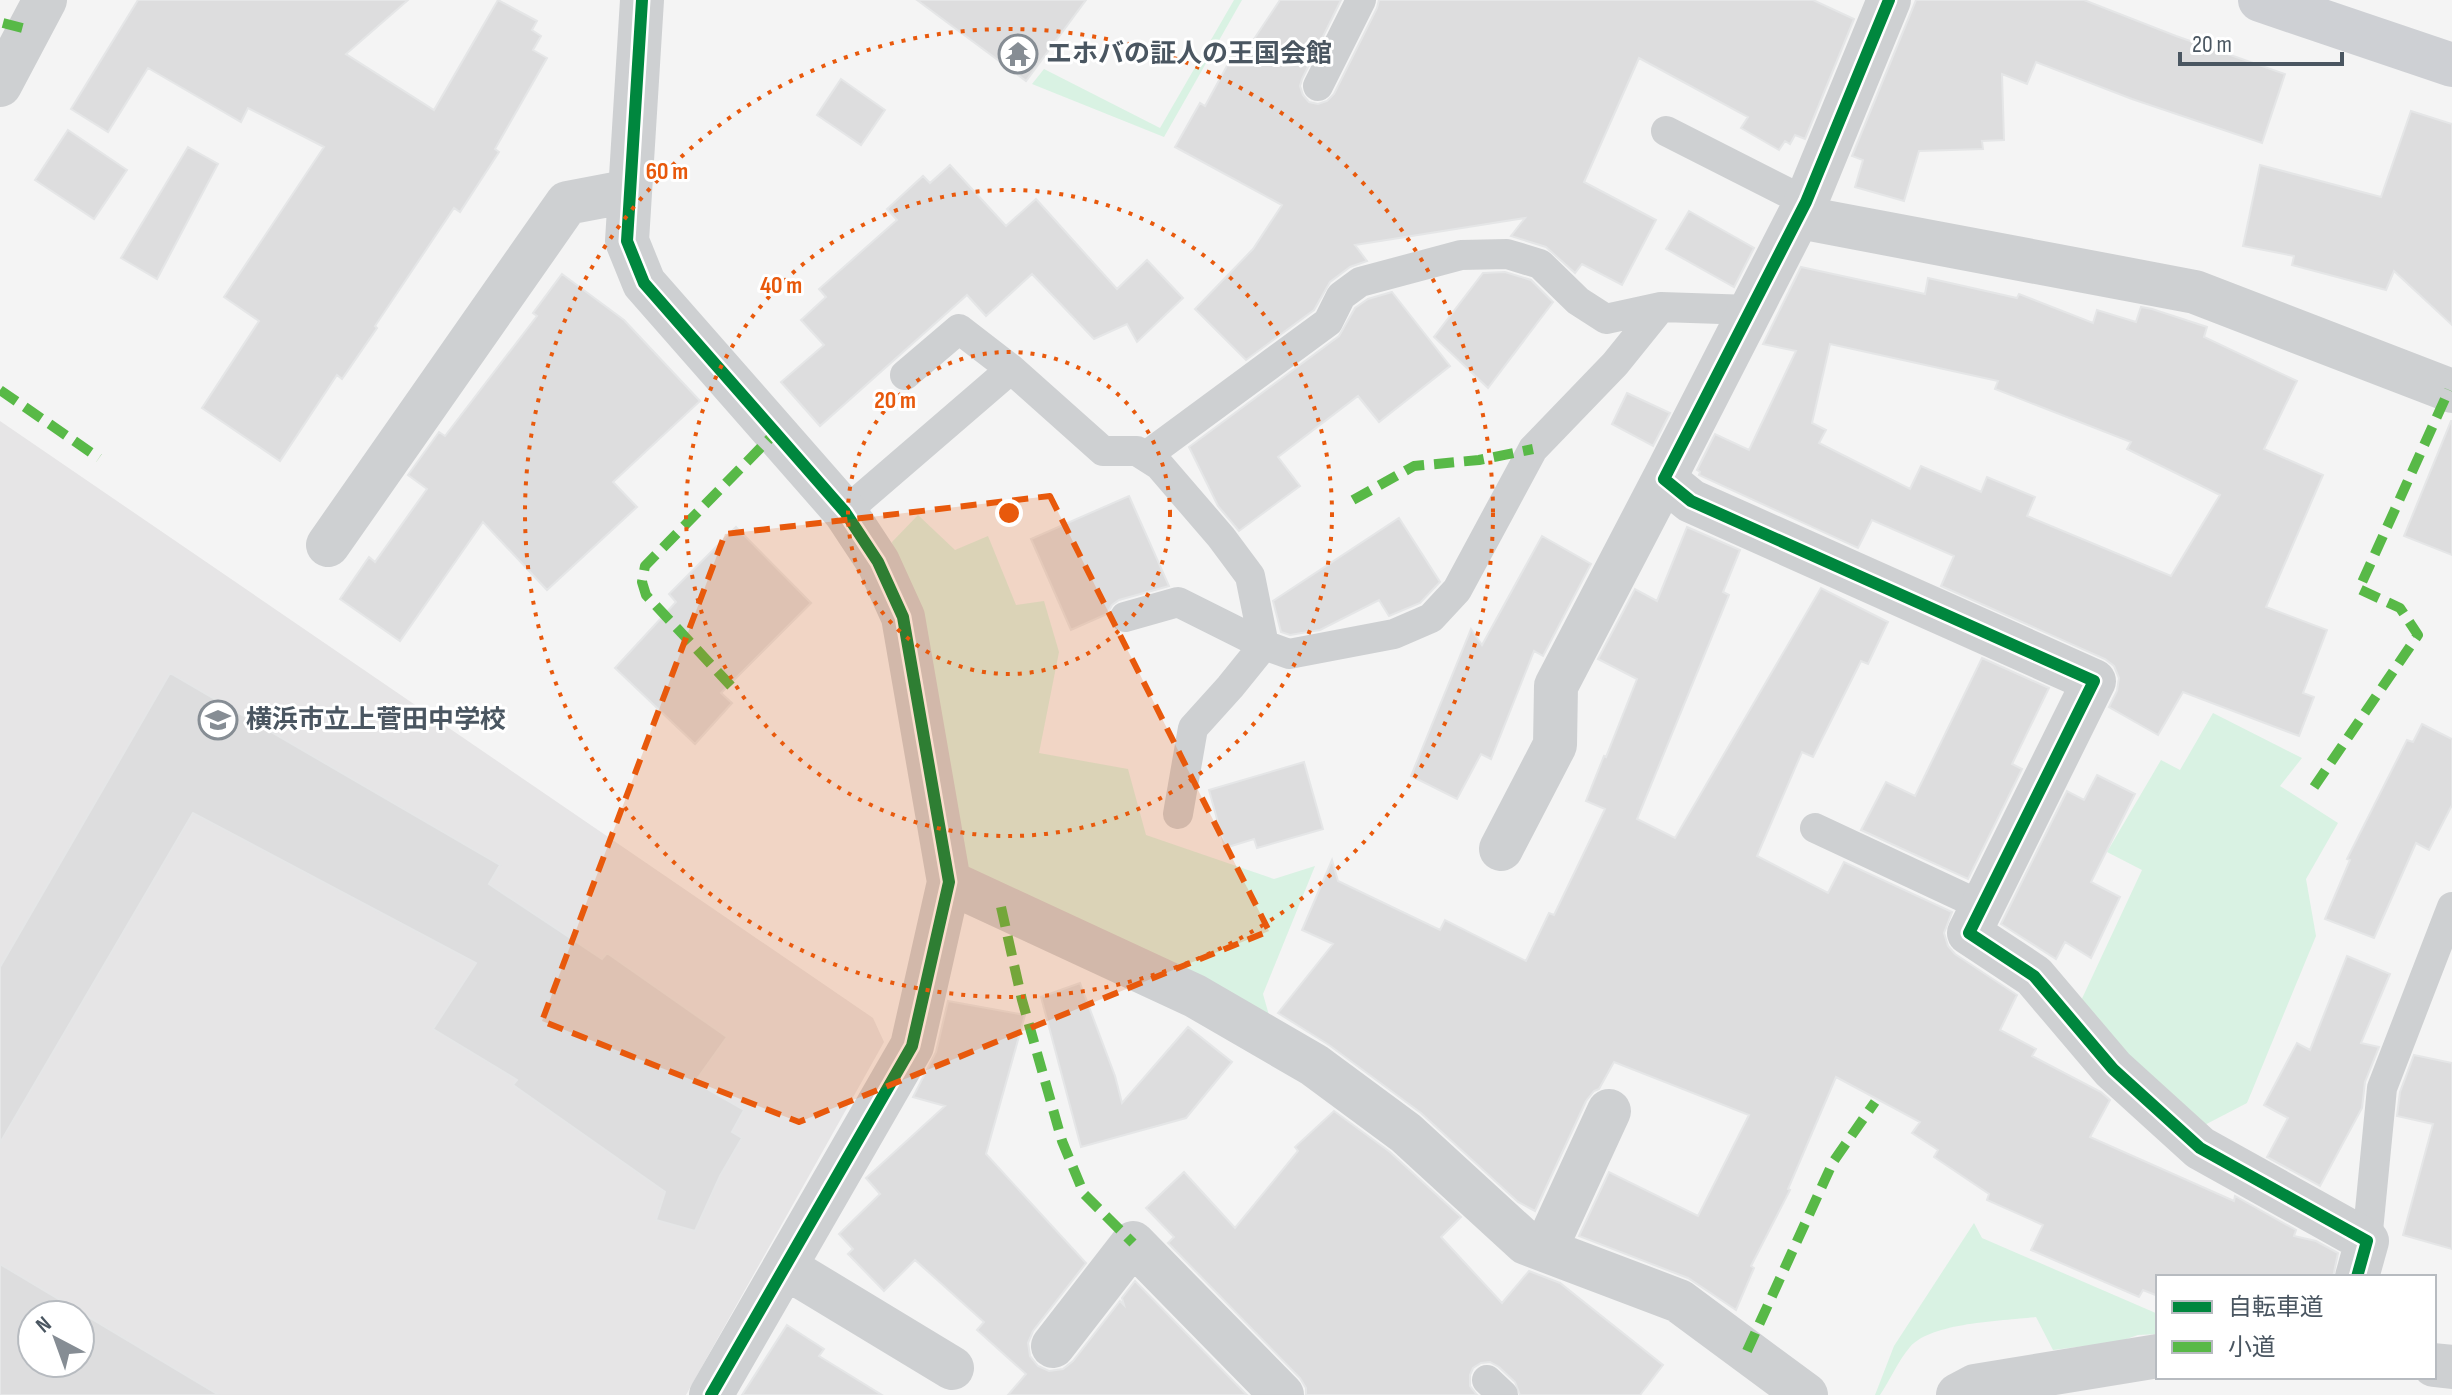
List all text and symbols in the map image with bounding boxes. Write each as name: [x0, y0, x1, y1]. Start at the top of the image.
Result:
scale bar: [2180, 16, 2342, 66]
text: 20 m: [2192, 30, 2232, 59]
temple icon: エホバの証人の王国会館: [997, 33, 1039, 75]
place label: エホバの証人の王国会館: [1046, 39, 1332, 70]
text: 60 m: [646, 157, 688, 186]
text: 40 m: [760, 271, 802, 300]
text: 20 m: [874, 386, 916, 415]
centre of rings: [995, 499, 1023, 527]
school or university icon: 横浜市立上菅田中学校: [197, 699, 239, 741]
place label: 横浜市立上菅田中学校: [246, 705, 506, 736]
legend: [2156, 1275, 2436, 1379]
text: 自転車道: [2228, 1293, 2324, 1322]
north arrow: [16, 1299, 96, 1379]
text: N: [31, 1311, 57, 1339]
text: 小道: [2228, 1333, 2276, 1362]

